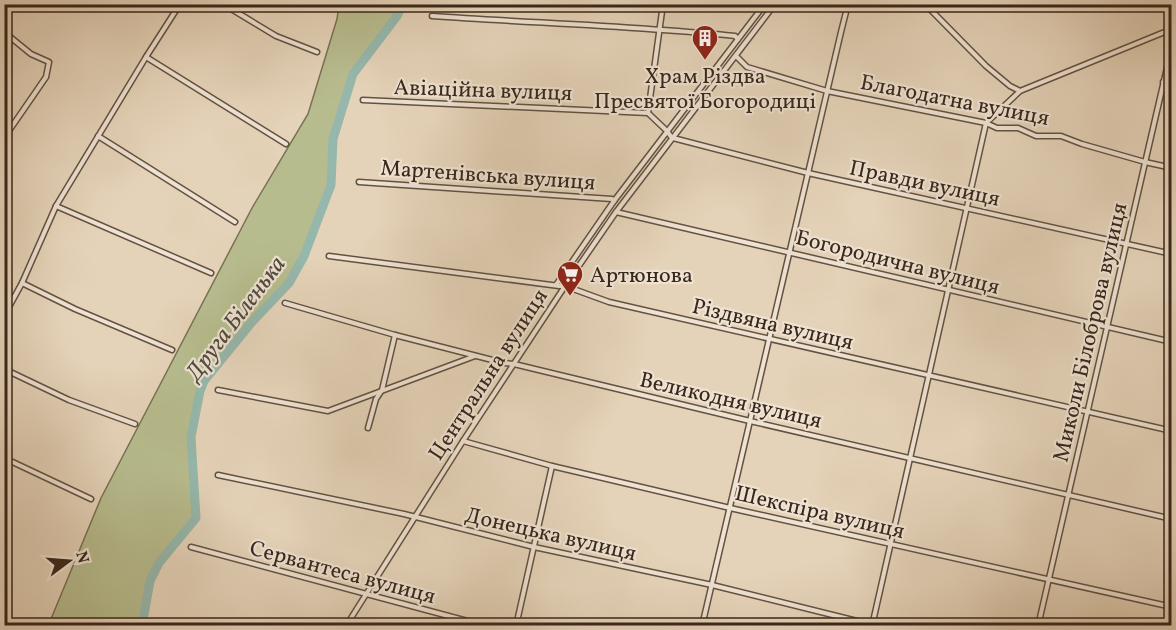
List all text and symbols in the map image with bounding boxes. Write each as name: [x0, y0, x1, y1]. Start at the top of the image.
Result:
building icon: Храм Різдва Пресвятої Богородиці: [690, 23, 720, 61]
place label: Храм Різдва Пресвятої Богородиці: [594, 62, 816, 118]
street label: Благодатна вулиця: [857, 68, 1052, 135]
street label: Авіаційна вулиця: [393, 73, 573, 110]
street label: Правди вулиця: [846, 153, 1003, 216]
street label: Мартенівська вулиця: [379, 154, 596, 199]
street label: Миколи Білоброва вулиця: [1047, 200, 1136, 465]
street label: Богородична вулиця: [792, 223, 1003, 304]
water label: Друга Біленька: [177, 250, 295, 390]
supermarket icon: Артюнова: [555, 259, 585, 297]
place label: Артюнова: [590, 261, 693, 292]
street label: Центральна вулиця: [422, 283, 556, 467]
street label: Різдвяна вулиця: [689, 292, 856, 359]
street label: Великодня вулиця: [636, 365, 825, 438]
street label: Шекспіра вулиця: [732, 479, 907, 548]
street label: Донецька вулиця: [462, 501, 639, 570]
north arrow: [39, 531, 99, 591]
street label: Сервантеса вулиця: [246, 534, 439, 613]
text: N: [69, 549, 94, 566]

